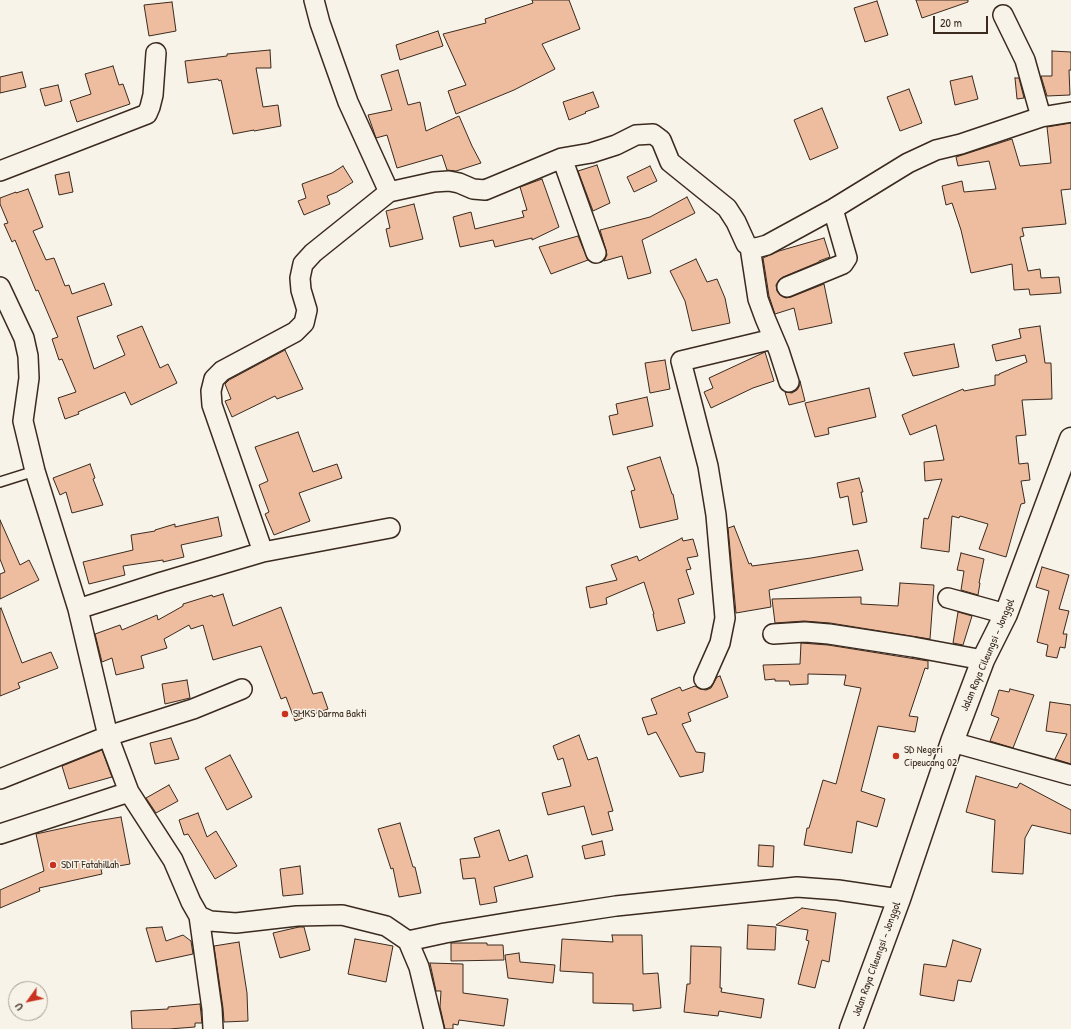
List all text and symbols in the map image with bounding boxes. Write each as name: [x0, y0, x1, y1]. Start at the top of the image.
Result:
scale bar: [935, 8, 990, 34]
text: 20 m: [940, 14, 962, 31]
street label: Jalan Raya Cileungsi - Jonggol: [958, 597, 1018, 713]
place label: SMKS Darma Bakti: [293, 707, 367, 721]
marker: SMKS Darma Bakti: [280, 709, 290, 719]
place label: SD Negeri Cipeucang 02: [904, 743, 957, 769]
marker: SD Negeri Cipeucang 02: [891, 751, 901, 761]
place label: SDIT Fatahillah: [61, 858, 119, 872]
marker: SDIT Fatahillah: [48, 860, 58, 870]
street label: Jalan Raya Cileungsi - Jonggol: [850, 900, 904, 1018]
north arrow: [8, 981, 48, 1021]
text: U: [11, 1001, 26, 1013]

